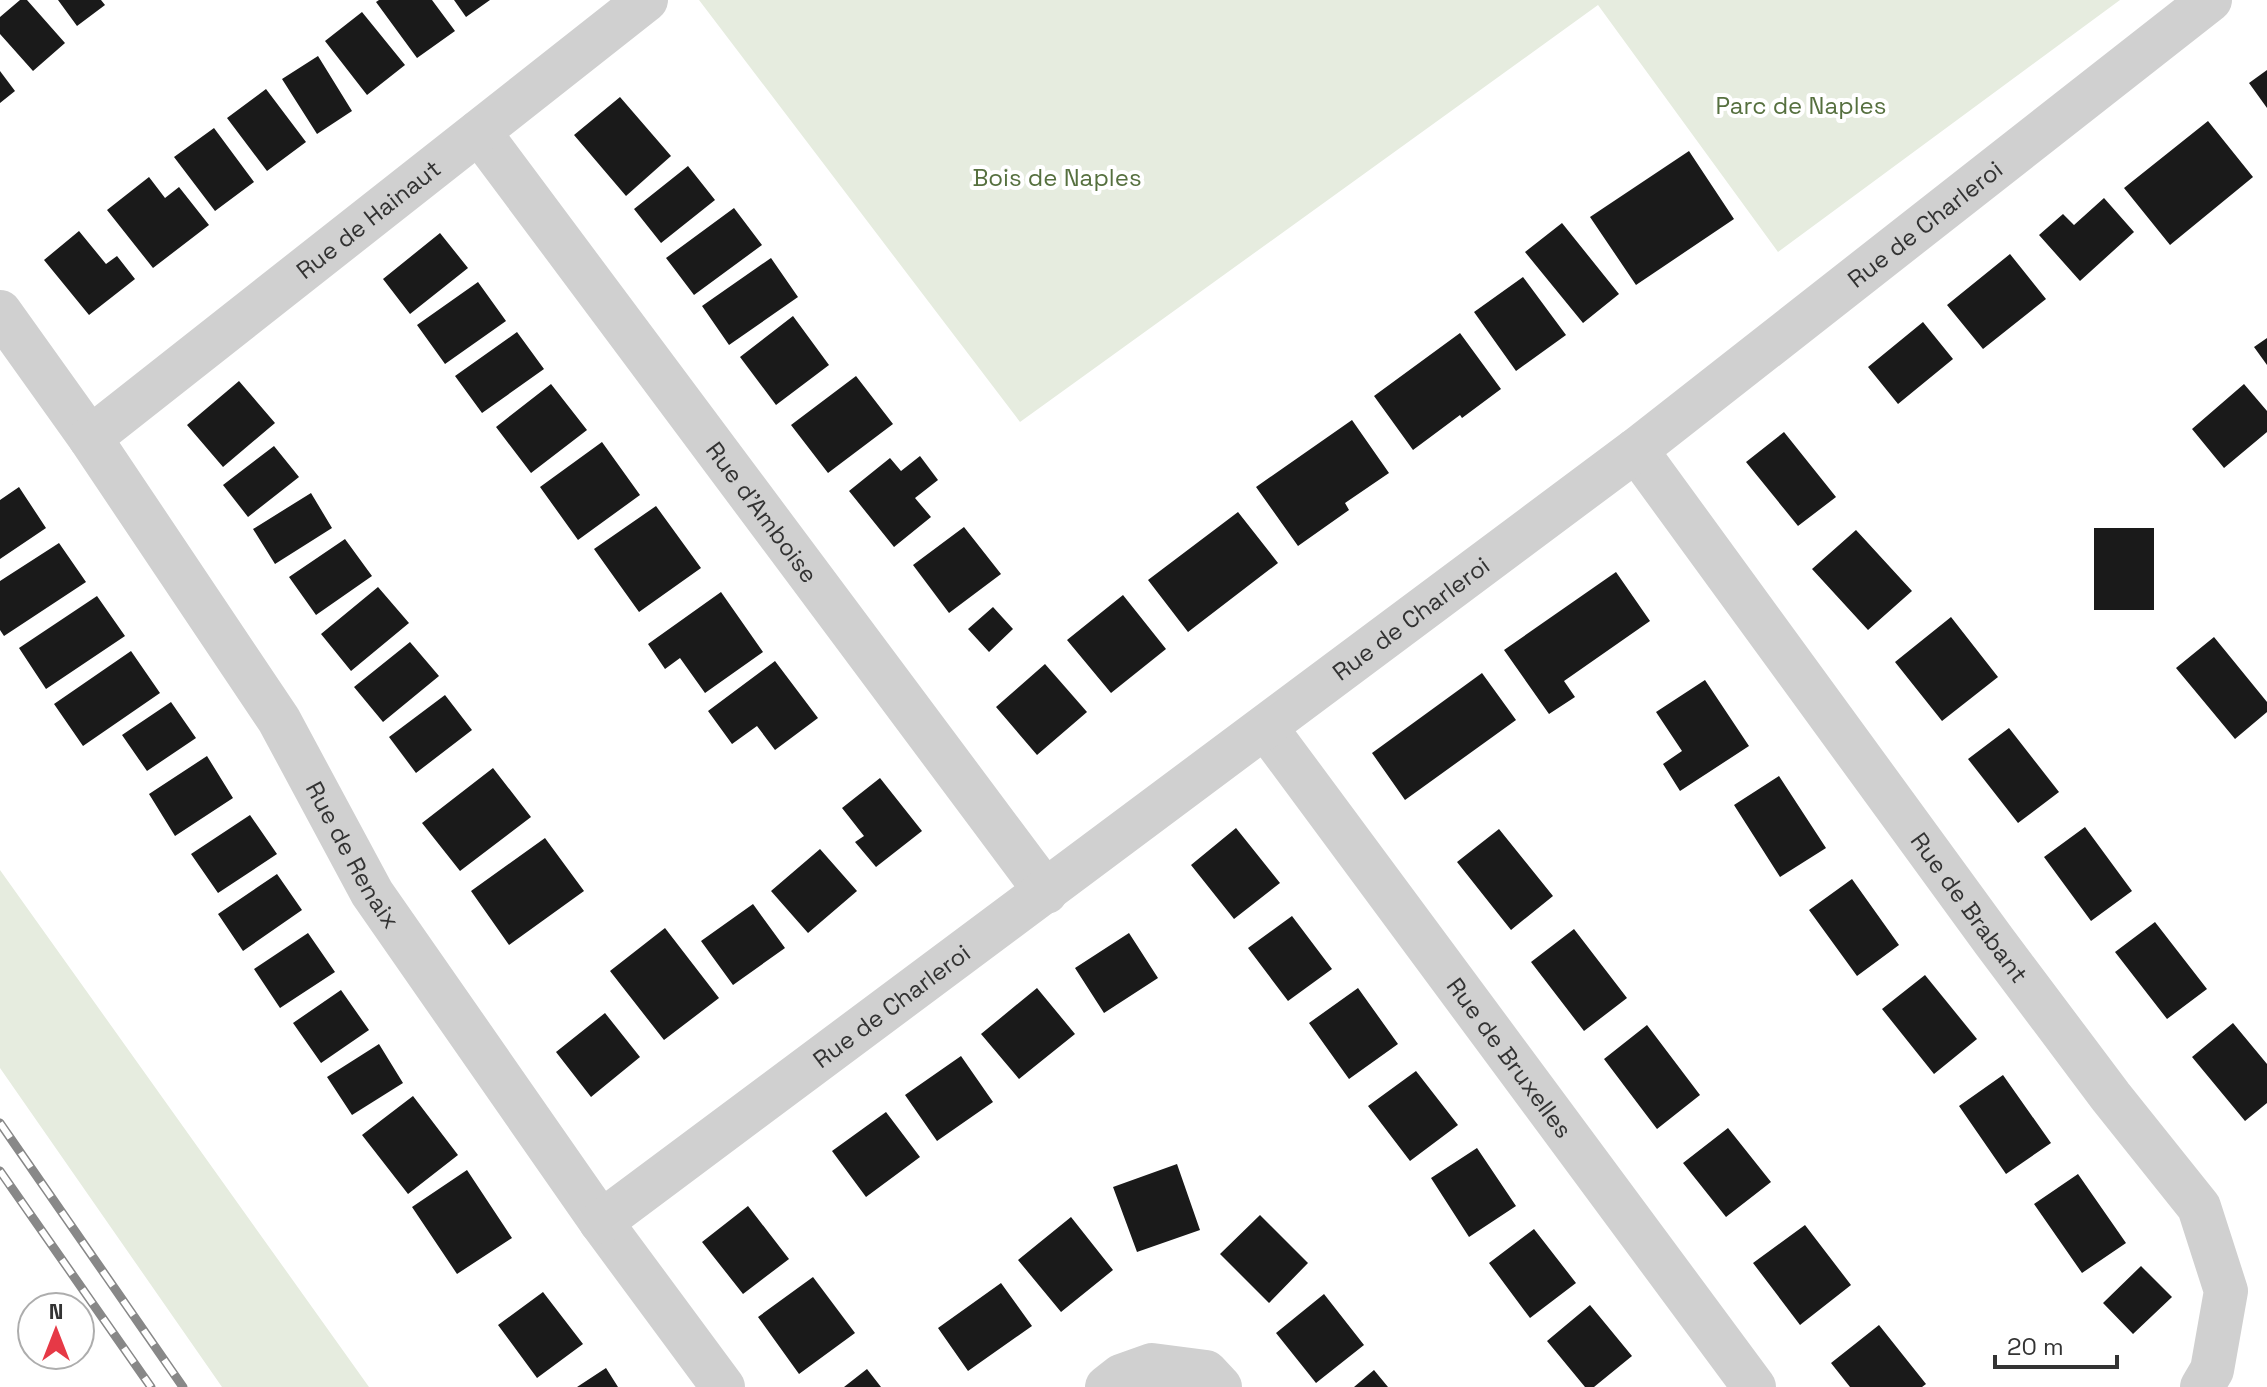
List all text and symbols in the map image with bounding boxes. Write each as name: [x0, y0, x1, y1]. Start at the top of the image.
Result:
park label: Parc de Naples: [1716, 90, 1886, 121]
street label: Rue de Hainaut: [290, 152, 447, 285]
street label: Rue de Charleroi: [1841, 153, 2008, 294]
park label: Bois de Naples: [972, 162, 1142, 193]
street label: Rue d'Amboise: [700, 435, 825, 589]
street label: Rue de Charleroi: [1326, 549, 1495, 687]
street label: Rue de Renaix: [299, 776, 407, 934]
street label: Rue de Brabant: [1904, 826, 2035, 989]
street label: Rue de Charleroi: [806, 937, 976, 1074]
street label: Rue de Bruxelles: [1440, 971, 1580, 1144]
north arrow: [16, 1291, 96, 1371]
text: N: [49, 1297, 63, 1325]
scale bar: [1995, 1319, 2117, 1369]
text: 20 m: [2007, 1331, 2064, 1362]

